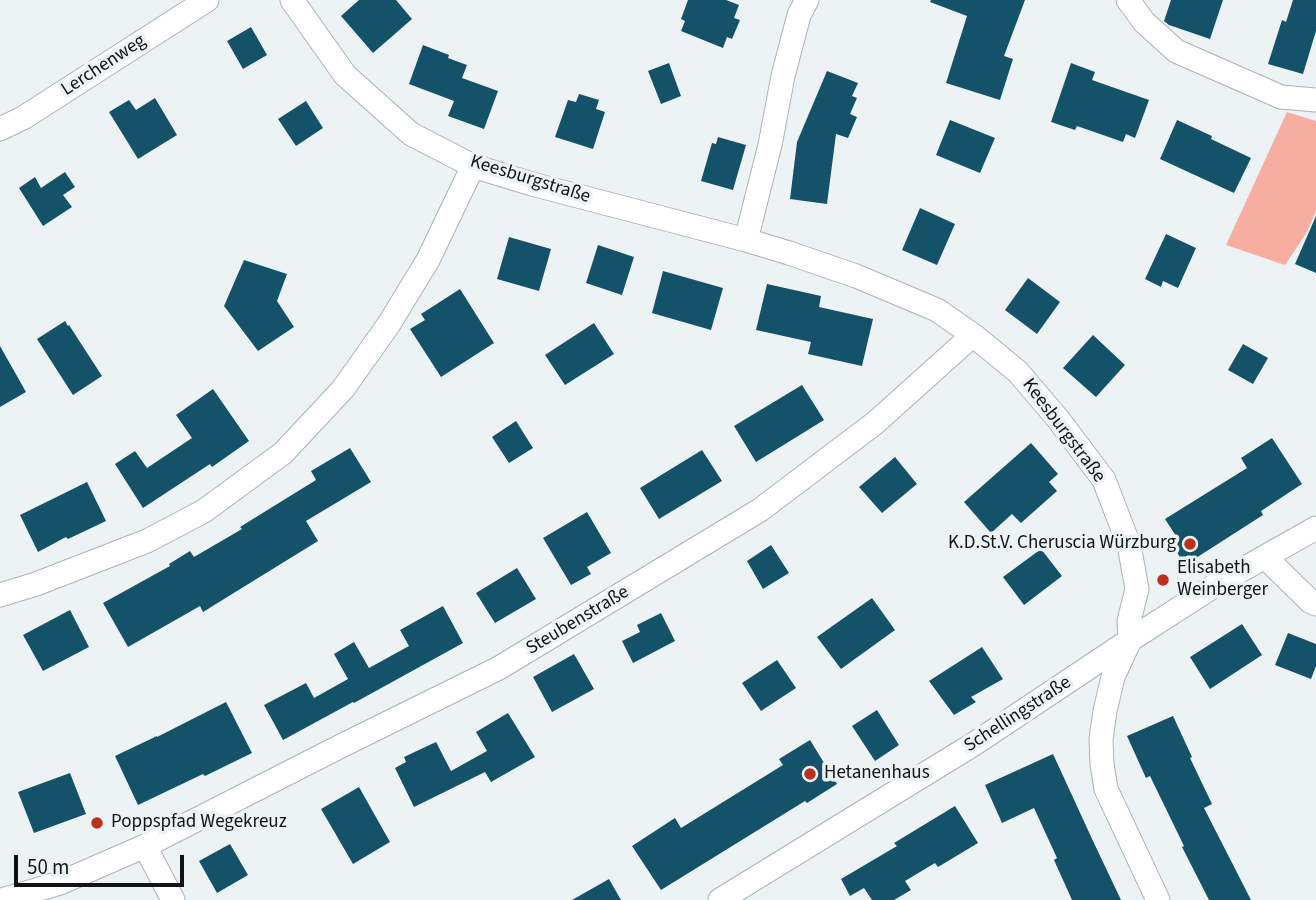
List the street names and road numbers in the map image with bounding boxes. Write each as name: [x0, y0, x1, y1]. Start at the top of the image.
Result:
street label: Lerchenweg: [58, 30, 150, 102]
street label: Keesburgstraße: [467, 151, 593, 209]
street label: Keesburgstraße: [1016, 374, 1110, 488]
street label: Steubenstraße: [522, 581, 634, 661]
street label: Schellingstraße: [960, 672, 1076, 758]

